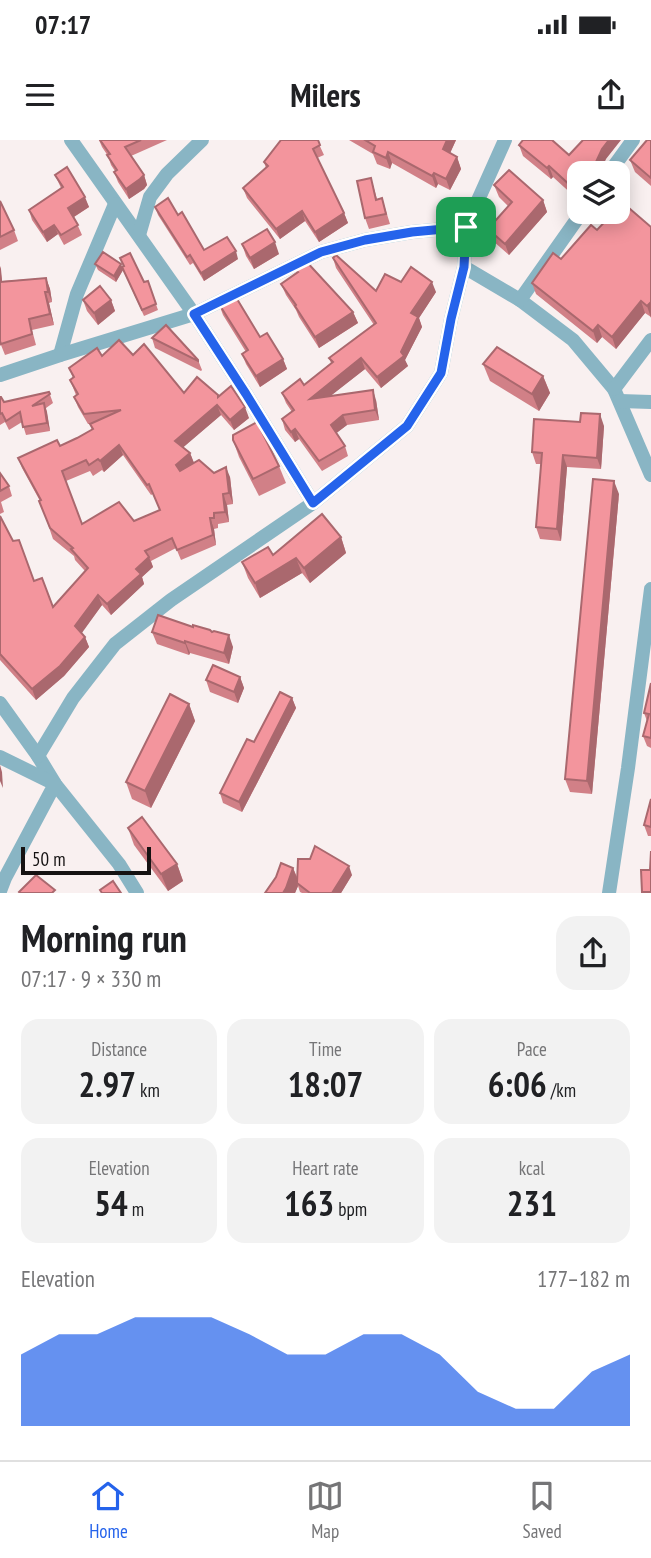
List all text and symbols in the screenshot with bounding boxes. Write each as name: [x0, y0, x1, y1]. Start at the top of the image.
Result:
text: 07:17: [35, 8, 91, 41]
text: Milers: [290, 74, 361, 116]
icon: menu: [21, 76, 59, 114]
icon: share: [592, 76, 630, 114]
map controls: [567, 161, 630, 224]
button: layers: [567, 161, 630, 224]
pin: [436, 197, 496, 257]
icon: arrive: [447, 208, 485, 246]
scale bar: [21, 844, 150, 876]
text: 50 m: [32, 847, 66, 871]
text: Morning run: [21, 913, 187, 962]
button: share: [556, 916, 630, 990]
text: 07:17 · 9 × 330 m: [21, 964, 161, 993]
text: Distance: [91, 1037, 147, 1061]
text: Time: [309, 1037, 342, 1061]
text: Pace: [517, 1037, 547, 1061]
text: 2.97: [78, 1061, 136, 1107]
text: 18:07: [288, 1061, 363, 1107]
text: 6:06: [488, 1061, 547, 1107]
text: km: [136, 1078, 160, 1102]
text: /km: [547, 1078, 576, 1102]
text: Elevation: [89, 1156, 150, 1180]
text: Heart rate: [292, 1156, 359, 1180]
text: kcal: [519, 1156, 545, 1180]
text: 54: [94, 1180, 128, 1226]
text: 163: [284, 1180, 334, 1226]
text: 231: [507, 1180, 557, 1226]
text: m: [128, 1197, 144, 1221]
text: bpm: [334, 1197, 367, 1221]
text: Elevation: [21, 1264, 95, 1293]
text: 177–182 m: [537, 1264, 630, 1293]
tab: Home: [89, 1477, 128, 1543]
tab: Map: [306, 1477, 344, 1543]
tab: Saved: [523, 1477, 562, 1543]

